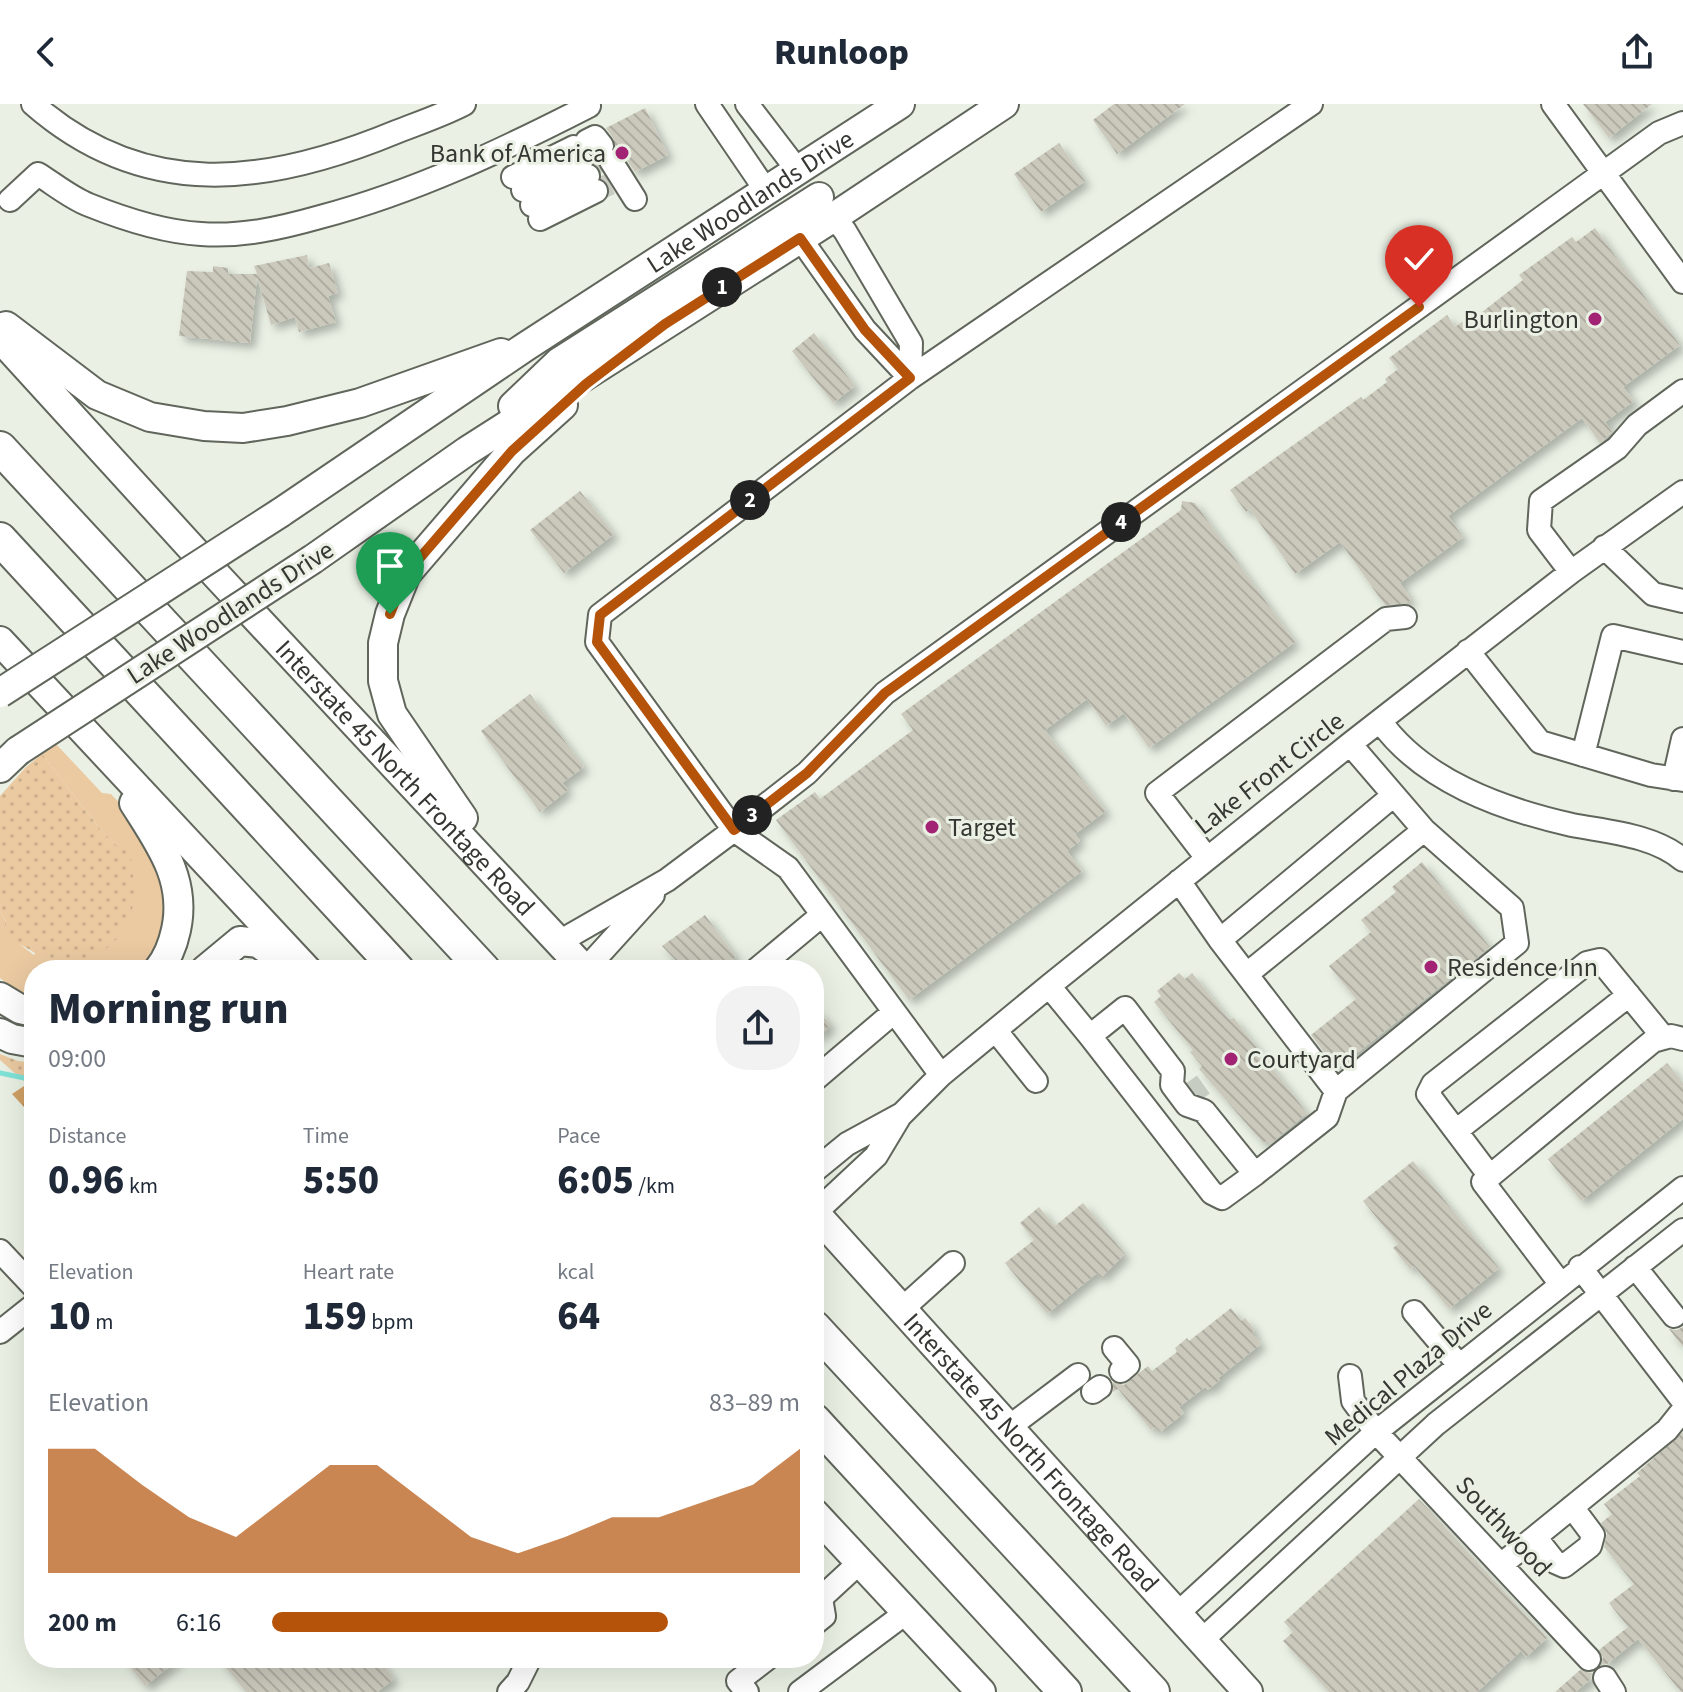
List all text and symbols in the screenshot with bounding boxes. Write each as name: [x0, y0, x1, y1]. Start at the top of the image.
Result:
text: Runloop: [774, 27, 909, 78]
icon: back: [24, 30, 68, 74]
icon: share: [1615, 30, 1659, 74]
street label: Lake Woodlands Drive: [639, 121, 861, 282]
place label: Bank of America: [430, 135, 606, 172]
marker: Bank of America: [613, 144, 631, 162]
pin: [1385, 225, 1453, 307]
icon: check: [1397, 237, 1441, 281]
pin: 1: [702, 267, 742, 307]
text: 1: [716, 271, 728, 303]
place label: Burlington: [1463, 301, 1579, 338]
marker: Burlington: [1586, 310, 1604, 328]
pin: 2: [730, 480, 770, 520]
text: 2: [744, 484, 756, 516]
pin: 4: [1101, 502, 1141, 542]
text: 4: [1115, 506, 1127, 538]
street label: Lake Woodlands Drive: [120, 532, 341, 693]
pin: [356, 532, 424, 614]
icon: arrive: [368, 544, 412, 588]
street label: Interstate 45 North Frontage Road: [267, 632, 543, 924]
street label: Lake Front Circle: [1187, 703, 1352, 844]
pin: 3: [732, 795, 772, 835]
text: 3: [746, 799, 758, 831]
place label: Target: [948, 809, 1016, 846]
marker: Target: [923, 818, 941, 836]
place label: Residence Inn: [1447, 949, 1598, 986]
marker: Residence Inn: [1422, 958, 1440, 976]
text: Morning run: [48, 978, 289, 1041]
button: share: [716, 986, 800, 1070]
text: 09:00: [48, 1040, 106, 1077]
place label: Courtyard: [1247, 1041, 1356, 1078]
marker: Courtyard: [1222, 1050, 1240, 1068]
text: Distance: [48, 1120, 126, 1152]
text: Time: [303, 1120, 349, 1152]
text: Pace: [557, 1120, 600, 1152]
text: 0.96: [48, 1152, 124, 1209]
text: 5:50: [303, 1152, 379, 1209]
text: 6:05: [557, 1152, 634, 1209]
text: km: [124, 1170, 158, 1202]
text: /km: [634, 1170, 675, 1202]
text: Elevation: [48, 1256, 134, 1288]
text: Heart rate: [303, 1256, 394, 1288]
text: kcal: [557, 1256, 594, 1288]
text: 10: [48, 1288, 91, 1345]
text: 159: [303, 1288, 367, 1345]
text: 64: [557, 1288, 600, 1345]
street label: Medical Plaza Drive: [1316, 1292, 1500, 1455]
street label: Interstate 45 North Frontage Road: [894, 1305, 1167, 1601]
text: m: [91, 1306, 113, 1338]
text: bpm: [367, 1306, 414, 1338]
text: Elevation: [48, 1384, 149, 1421]
text: 83–89 m: [709, 1384, 800, 1421]
street label: Southwood: [1447, 1468, 1560, 1585]
text: 200 m: [48, 1604, 117, 1641]
text: 6:16: [176, 1604, 221, 1641]

